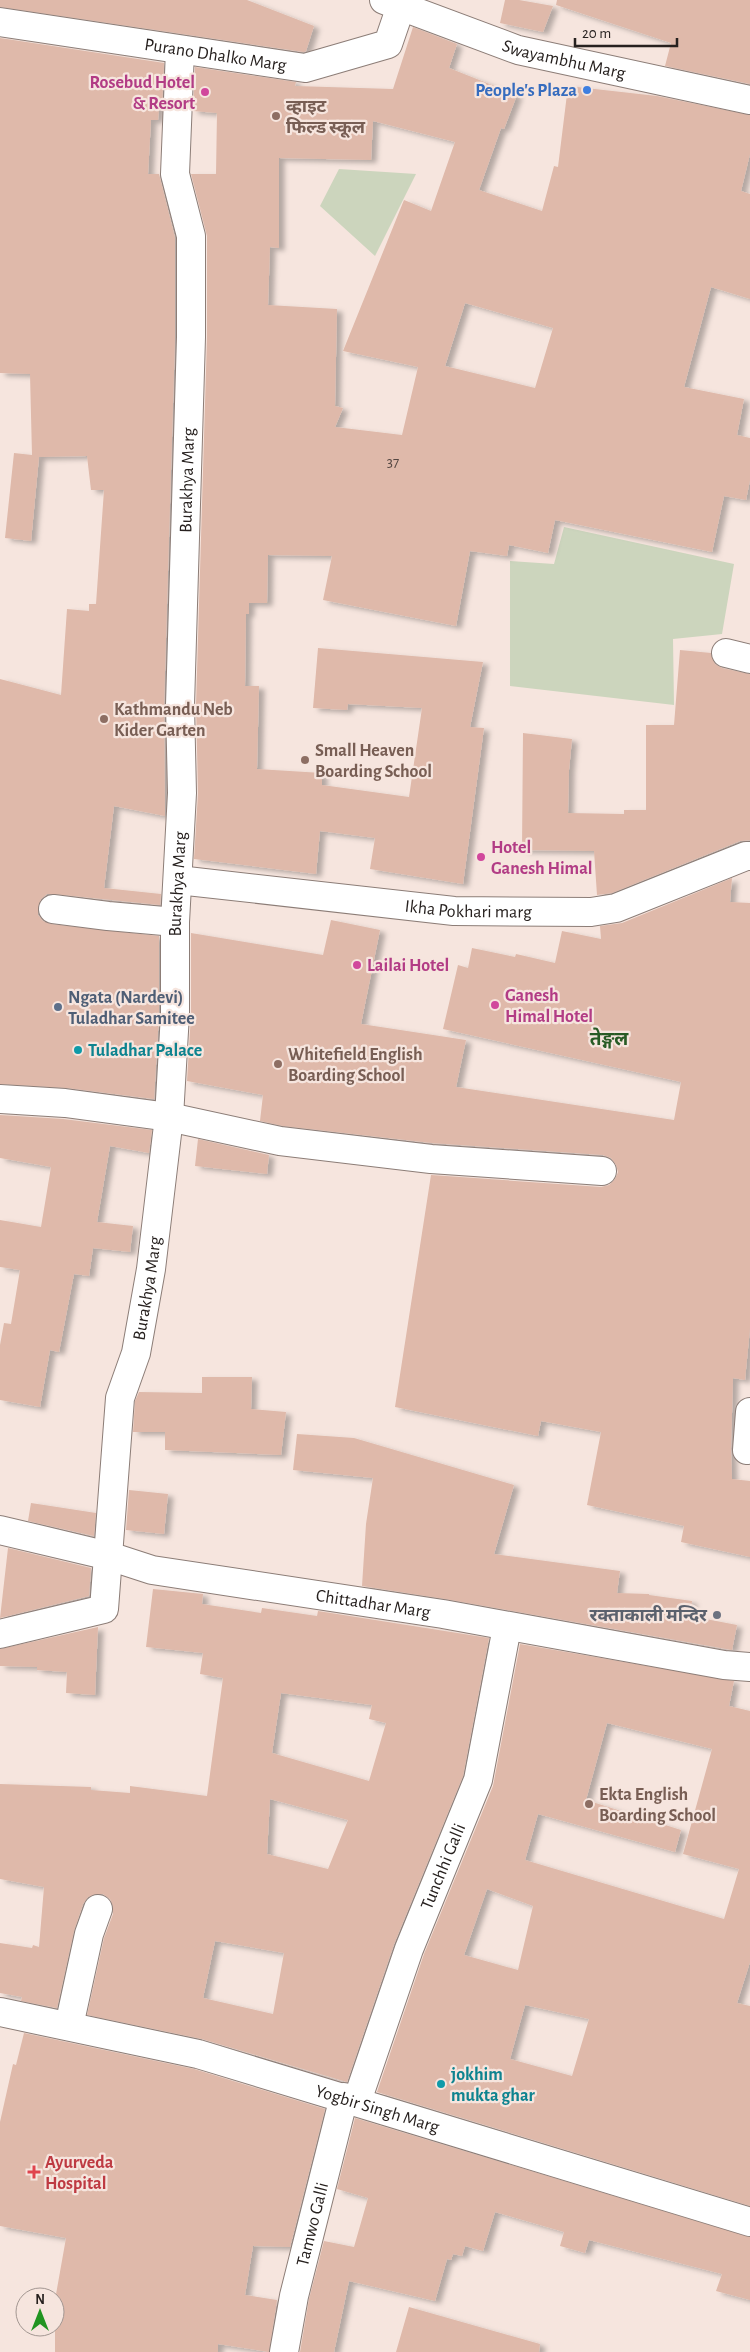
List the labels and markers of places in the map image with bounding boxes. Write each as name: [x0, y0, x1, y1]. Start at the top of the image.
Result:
place label: Rosebud Hotel & Resort: [90, 74, 195, 113]
place label: People's Plaza: [475, 82, 577, 100]
marker: People's Plaza: [581, 84, 593, 96]
marker: Rosebud Hotel & Resort: [199, 86, 211, 98]
place label: व्हाइट फिल्ड स्कूल: [286, 98, 366, 139]
marker: व्हाइट फिल्ड स्कूल: [270, 110, 282, 122]
place label: Kathmandu Neb Kider Garten: [114, 701, 233, 740]
marker: Kathmandu Neb Kider Garten: [98, 713, 110, 725]
place label: Small Heaven Boarding School: [315, 742, 432, 781]
marker: Small Heaven Boarding School: [299, 754, 311, 766]
place label: Hotel Ganesh Himal: [491, 839, 593, 878]
marker: Hotel Ganesh Himal: [475, 851, 487, 863]
place label: Lailai Hotel: [367, 957, 449, 975]
marker: Lailai Hotel: [351, 959, 363, 971]
place label: Ganesh Himal Hotel: [505, 987, 593, 1026]
place label: Ngata (Nardevi) Tuladhar Samitee: [68, 989, 195, 1028]
marker: Ganesh Himal Hotel: [489, 999, 501, 1011]
marker: Ngata (Nardevi) Tuladhar Samitee: [52, 1001, 64, 1013]
place label: Tuladhar Palace: [88, 1042, 202, 1060]
marker: Tuladhar Palace: [72, 1044, 84, 1056]
place label: Whitefield English Boarding School: [288, 1046, 423, 1085]
marker: Whitefield English Boarding School: [272, 1058, 284, 1070]
place label: रक्ताकाली मन्दिर: [590, 1605, 708, 1625]
marker: रक्ताकाली मन्दिर: [711, 1609, 723, 1621]
place label: Ekta English Boarding School: [599, 1786, 716, 1825]
marker: Ekta English Boarding School: [583, 1798, 595, 1810]
place label: jokhim mukta ghar: [451, 2066, 535, 2105]
marker: jokhim mukta ghar: [435, 2078, 447, 2090]
place label: Ayurveda Hospital: [45, 2154, 114, 2193]
marker: Ayurveda Hospital: [27, 2165, 41, 2179]

